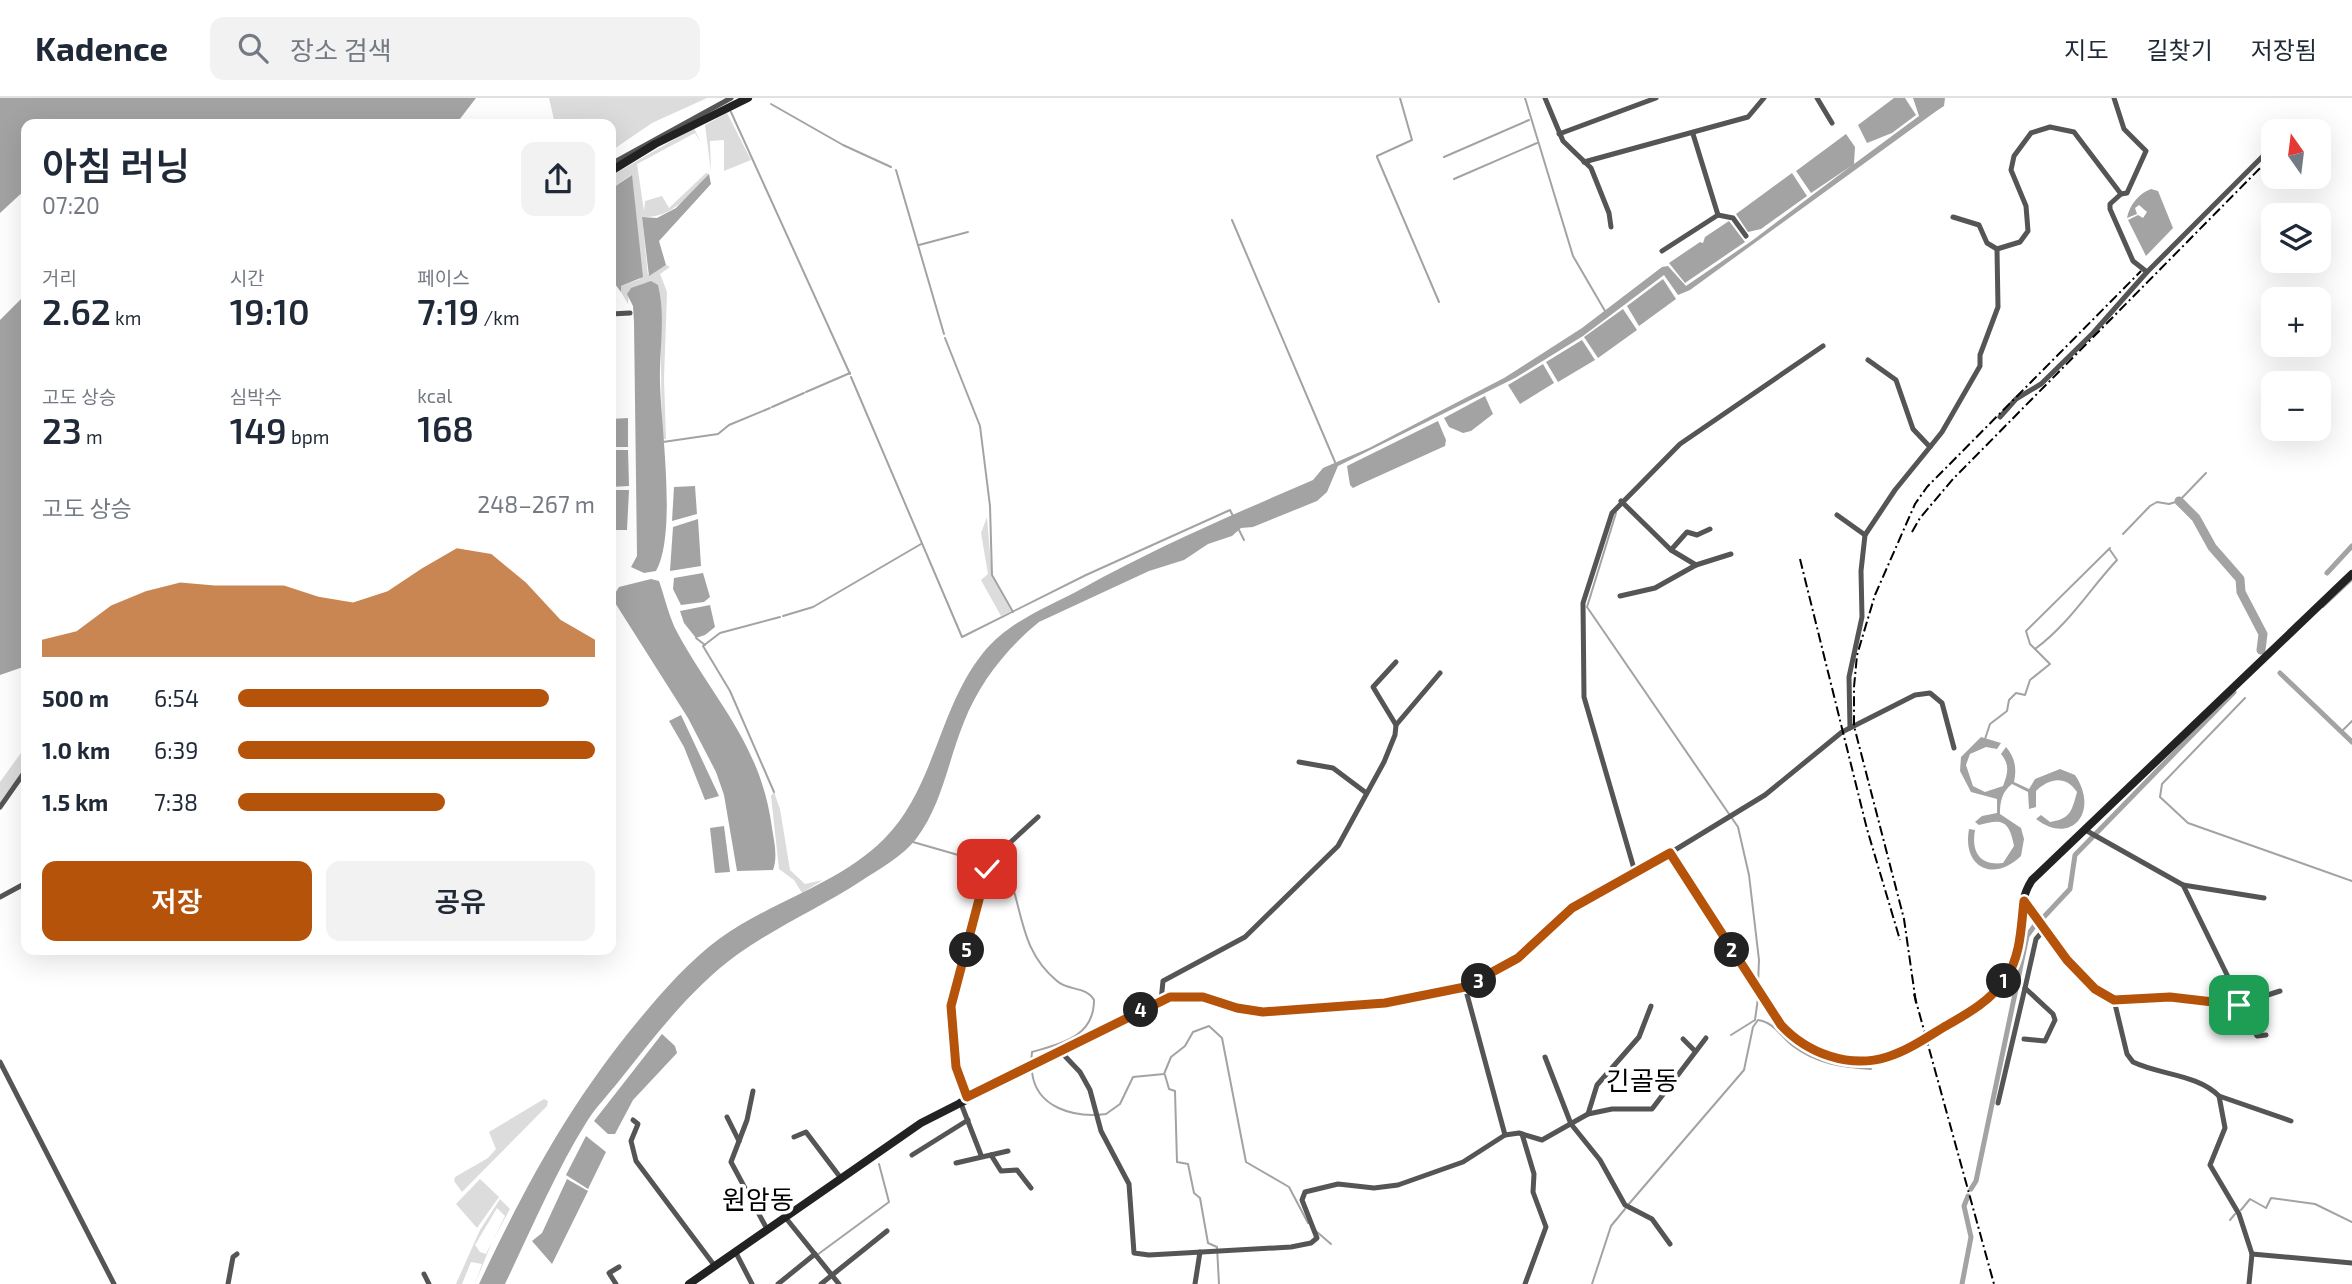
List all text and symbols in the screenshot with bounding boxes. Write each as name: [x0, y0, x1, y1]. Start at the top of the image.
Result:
search box: [210, 17, 700, 80]
text: Kadence: [35, 28, 168, 68]
icon: search: [234, 29, 272, 67]
text: 장소 검색: [290, 34, 392, 65]
text: 지도: [2064, 35, 2109, 64]
text: 길찾기: [2147, 35, 2213, 64]
text: 저장됨: [2251, 35, 2317, 64]
north arrow: [2261, 119, 2331, 189]
map controls: [2261, 119, 2331, 441]
text: 아침 러닝: [42, 142, 190, 188]
button: share: [521, 142, 595, 216]
text: 07:20: [42, 191, 100, 219]
button: layers: [2261, 203, 2331, 273]
text: 거리: [42, 266, 77, 289]
text: 시간: [230, 266, 265, 289]
text: 페이스: [417, 266, 470, 289]
button: +: [2261, 287, 2331, 357]
text: 2.62: [42, 290, 111, 332]
text: 19:10: [230, 290, 310, 332]
text: 7:19: [417, 290, 479, 332]
text: km: [111, 306, 141, 329]
text: /km: [479, 306, 520, 329]
button: −: [2261, 371, 2331, 441]
text: kcal: [417, 384, 452, 407]
text: 고도 상승: [42, 385, 116, 408]
text: 심박수: [230, 385, 282, 408]
text: 168: [417, 407, 474, 449]
text: 23: [42, 409, 82, 451]
text: 149: [230, 409, 287, 451]
text: m: [82, 425, 103, 448]
text: bpm: [287, 425, 329, 448]
text: 248–267 m: [477, 490, 595, 518]
text: 고도 상승: [42, 494, 132, 522]
text: 500 m: [42, 684, 109, 712]
text: 6:54: [154, 684, 199, 712]
text: 1.0 km: [42, 736, 110, 764]
text: 6:39: [154, 736, 199, 764]
text: 1.5 km: [42, 788, 108, 816]
text: 7:38: [154, 788, 198, 816]
pin: [957, 839, 1017, 899]
icon: check: [968, 850, 1006, 888]
button: 저장: [42, 861, 312, 941]
button: 공유: [326, 861, 595, 941]
pin: 5: [950, 932, 984, 968]
pin: 2: [1714, 932, 1750, 968]
text: 5: [961, 938, 972, 961]
text: 2: [1726, 938, 1737, 961]
pin: 3: [1462, 964, 1496, 998]
pin: 1: [1986, 964, 2022, 998]
text: 3: [1473, 969, 1484, 992]
text: 1: [1999, 969, 2008, 992]
pin: [2209, 975, 2269, 1035]
icon: arrive: [2220, 986, 2258, 1024]
pin: 4: [1124, 992, 1158, 1028]
text: 4: [1134, 998, 1147, 1021]
district label: 긴골동: [1606, 1064, 1678, 1095]
district label: 원암동: [722, 1183, 794, 1214]

